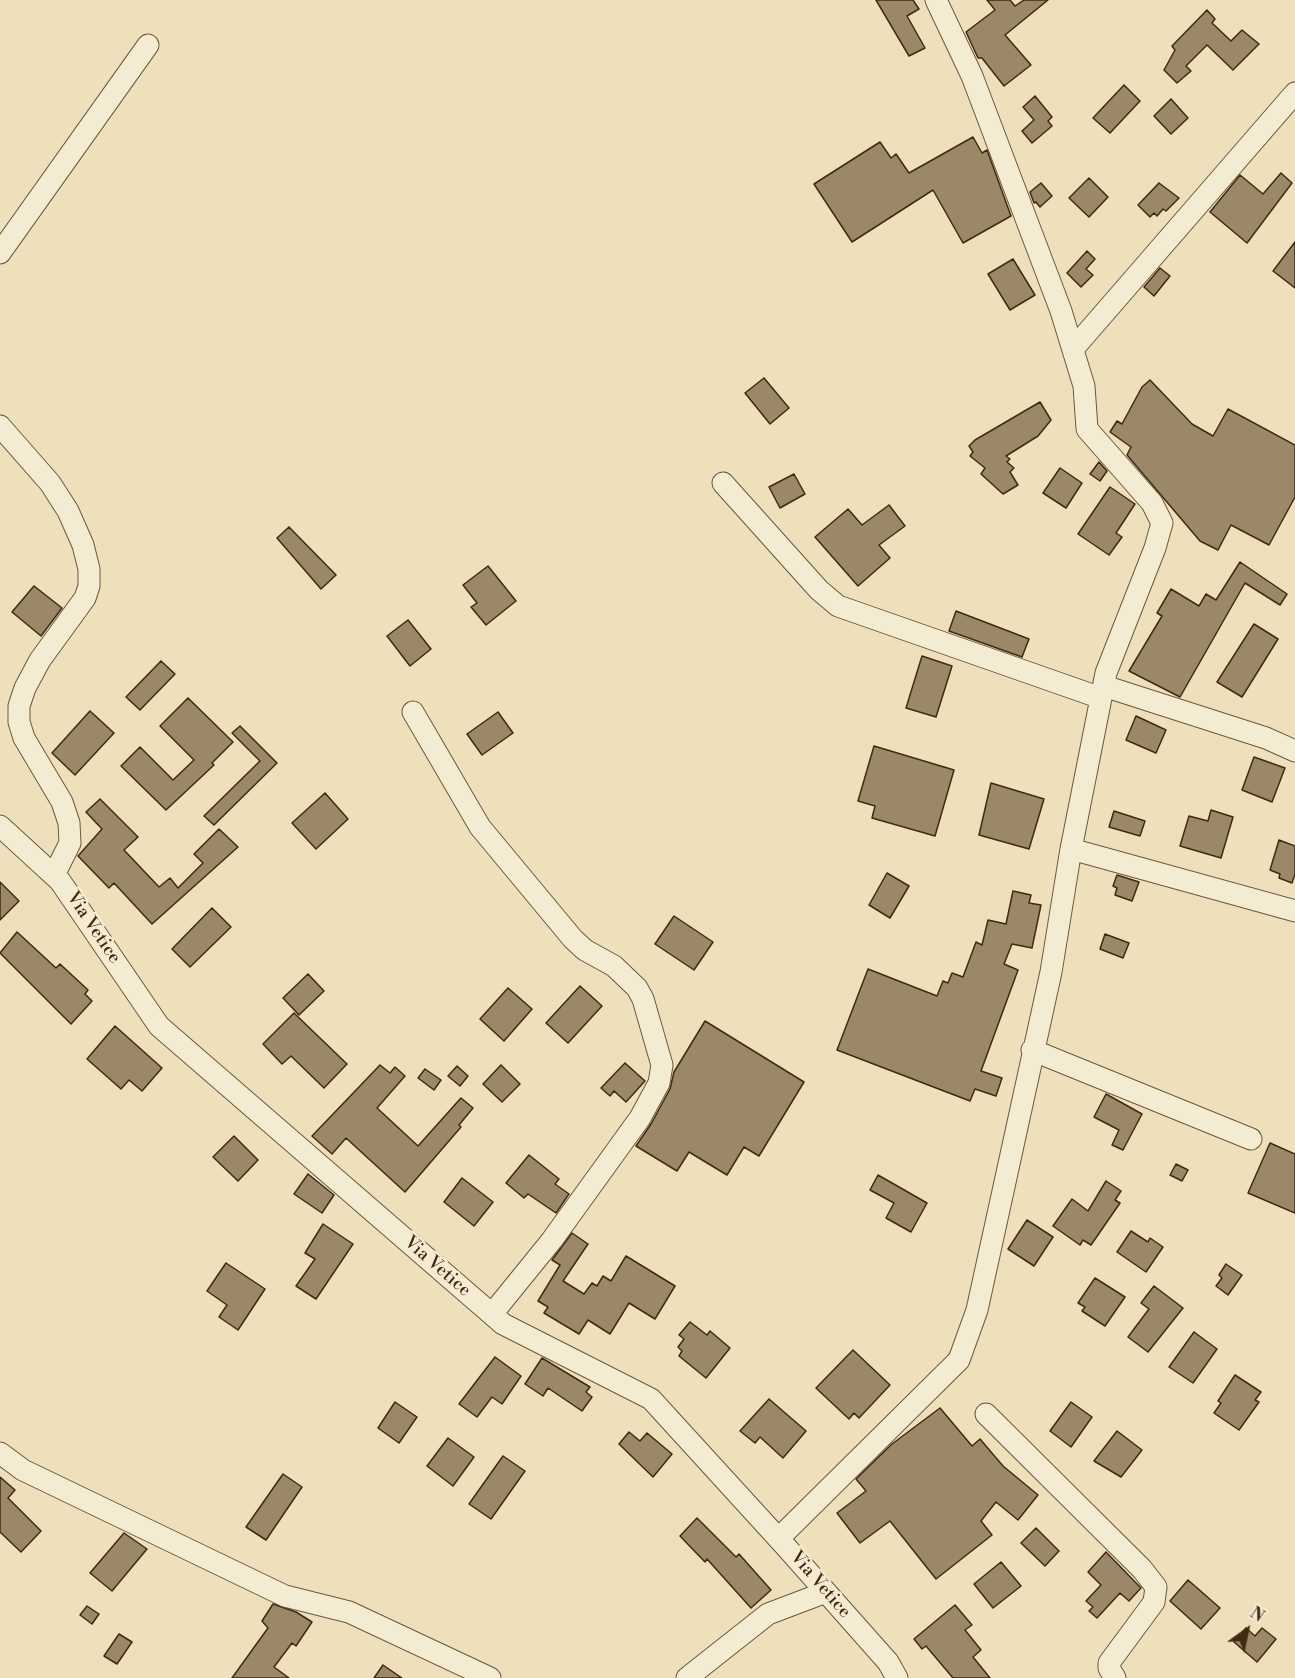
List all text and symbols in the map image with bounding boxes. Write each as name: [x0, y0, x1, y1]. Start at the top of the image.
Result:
street label: Via Vetice: [61, 888, 125, 968]
street label: Via Vetice: [399, 1232, 475, 1302]
street label: Via Vetice: [785, 1547, 855, 1623]
north arrow: [1217, 1600, 1277, 1660]
text: N: [1246, 1603, 1268, 1627]

